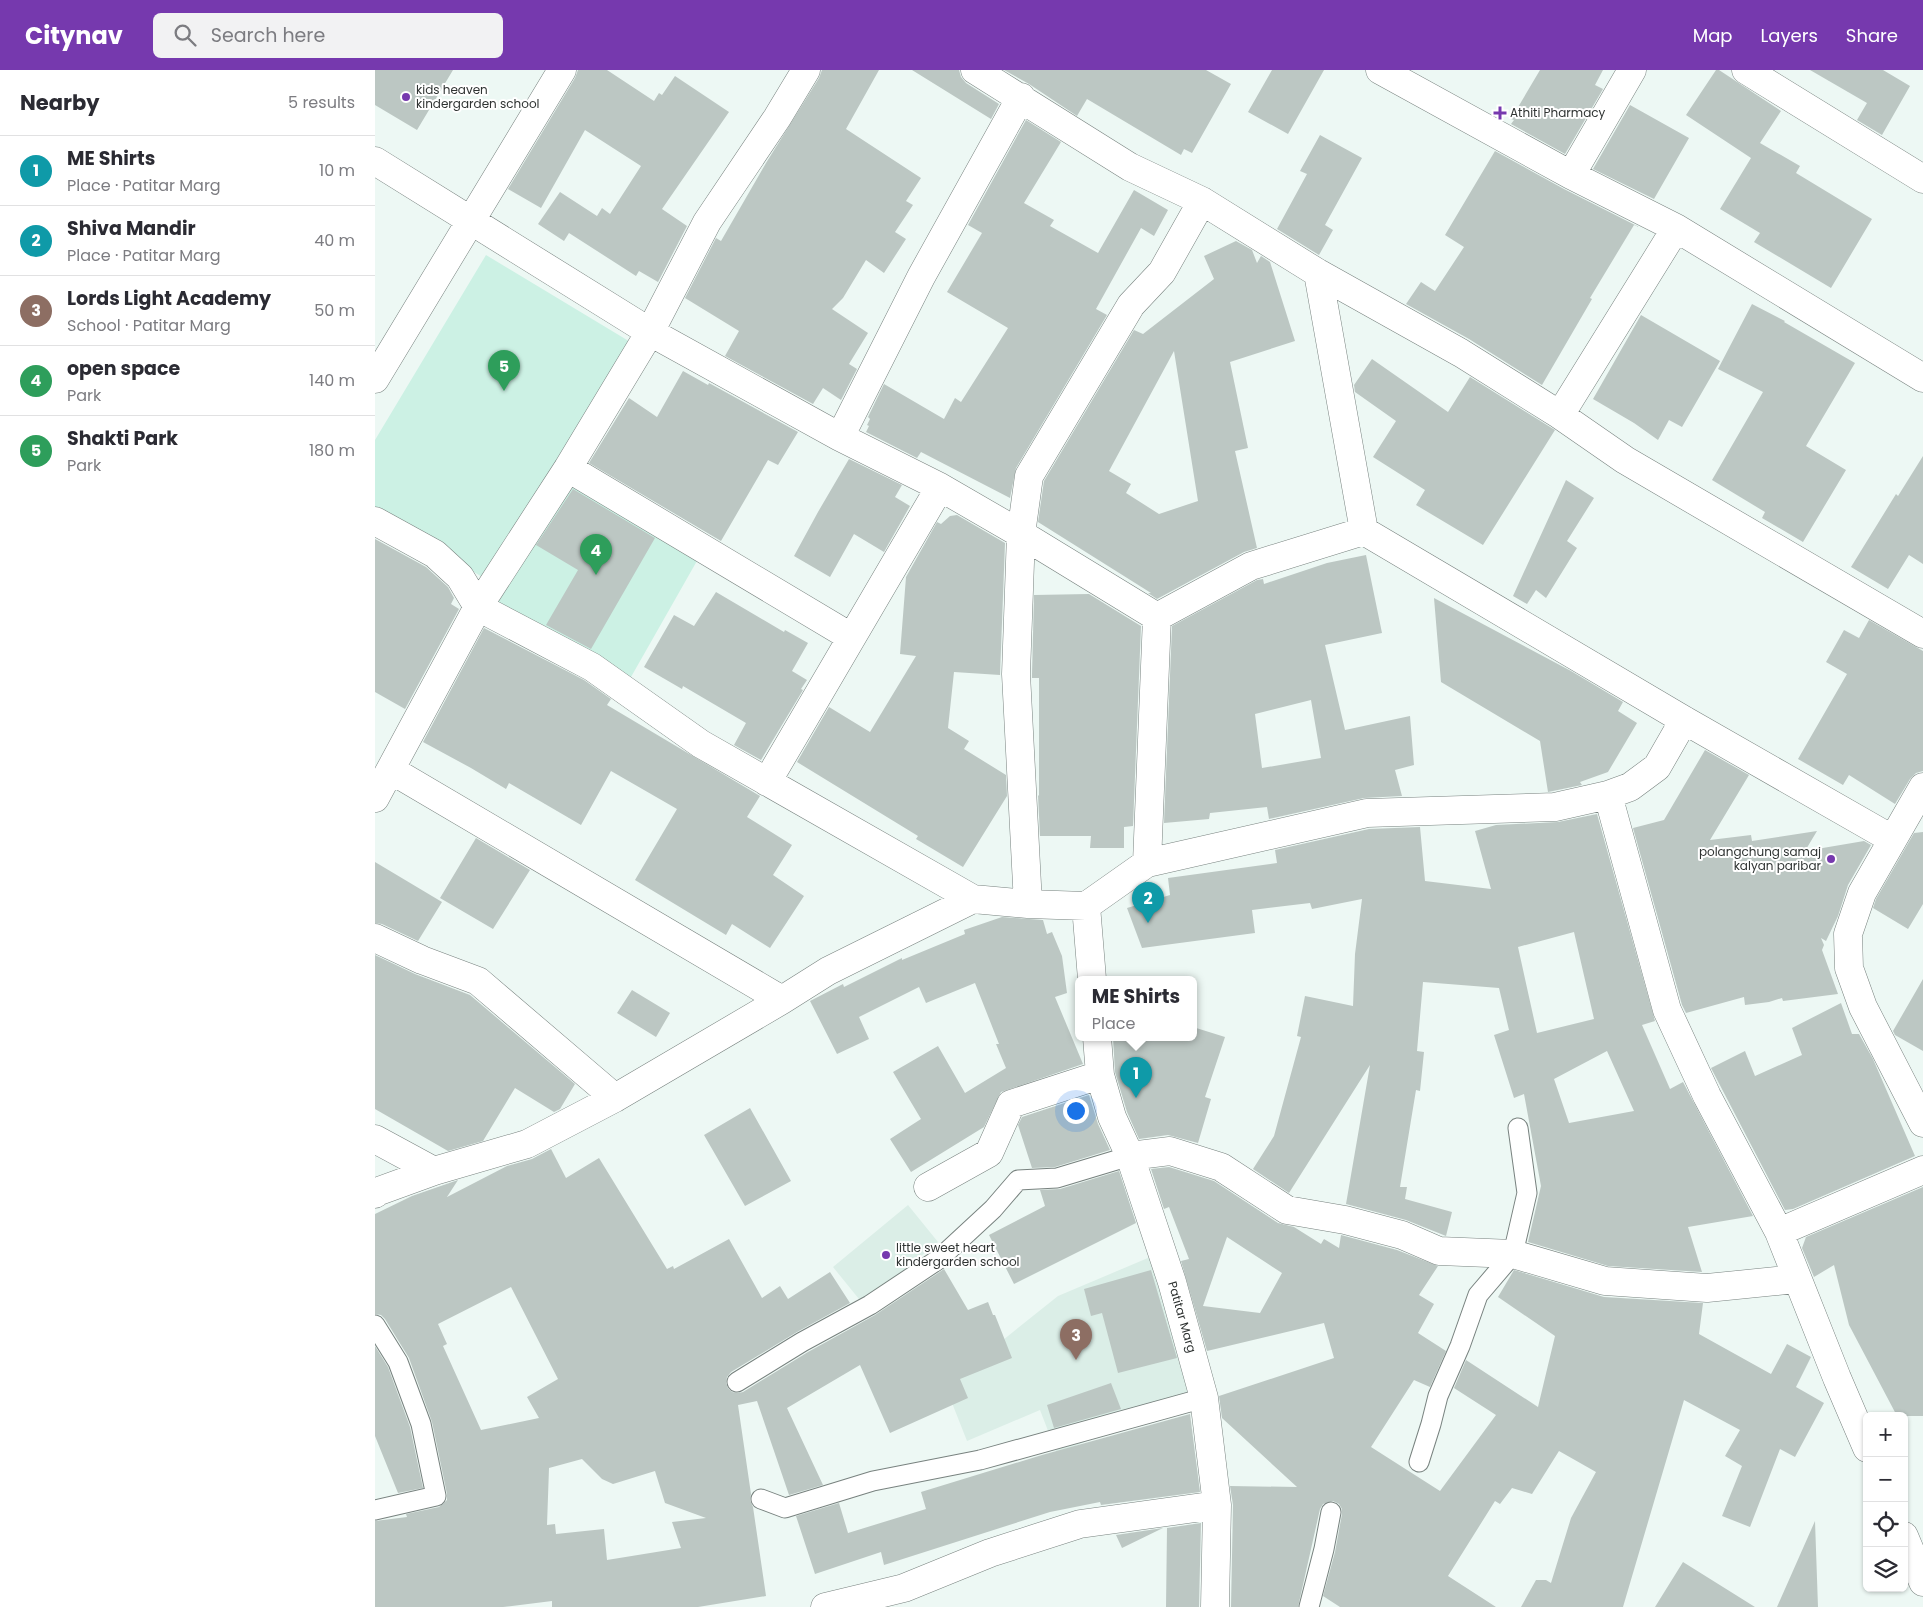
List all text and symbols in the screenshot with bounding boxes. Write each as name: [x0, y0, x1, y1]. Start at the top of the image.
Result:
search box: [153, 13, 503, 58]
text: Citynav: [25, 19, 123, 52]
icon: search: [171, 21, 199, 49]
text: Search here: [211, 22, 325, 49]
text: Map: [1693, 23, 1733, 48]
text: Layers: [1761, 23, 1818, 48]
text: Share: [1846, 23, 1898, 48]
place label: kids heaven kindergarden school: [416, 81, 540, 112]
text: Nearby: [20, 88, 100, 117]
text: 5 results: [288, 91, 355, 114]
marker: kids heaven kindergarden school: [400, 91, 412, 103]
place label: Athiti Pharmacy: [1510, 104, 1606, 121]
marker: Athiti Pharmacy: [1494, 107, 1506, 119]
text: ME Shirts: [67, 145, 155, 172]
text: 1: [33, 159, 39, 182]
text: 10 m: [319, 159, 355, 182]
text: Place · Patitar Marg: [67, 174, 221, 197]
text: Shiva Mandir: [67, 215, 196, 242]
text: 2: [31, 229, 41, 252]
text: 40 m: [314, 229, 355, 252]
text: Place · Patitar Marg: [67, 244, 221, 267]
text: Lords Light Academy: [67, 285, 271, 312]
text: 3: [31, 299, 41, 322]
text: 50 m: [314, 299, 355, 322]
text: School · Patitar Marg: [67, 314, 231, 337]
pin: 5: [488, 350, 520, 391]
text: open space: [67, 355, 180, 382]
text: 4: [31, 369, 41, 392]
text: 140 m: [309, 369, 355, 392]
text: Park: [67, 384, 101, 407]
text: Shakti Park: [67, 425, 178, 452]
text: 5: [31, 439, 41, 462]
text: 180 m: [309, 439, 355, 462]
text: Park: [67, 454, 101, 477]
pin: 4: [580, 534, 612, 575]
place label: polangchung samaj kalyan paribar: [1699, 843, 1822, 874]
marker: polangchung samaj kalyan paribar: [1825, 853, 1837, 865]
pin: 2: [1132, 882, 1164, 923]
popup: [1075, 976, 1197, 1041]
text: ME Shirts: [1092, 983, 1180, 1010]
text: Place: [1092, 1012, 1136, 1035]
pin: 1: [1120, 1057, 1152, 1098]
your location: [1063, 1098, 1089, 1124]
place label: little sweet heart kindergarden school: [896, 1239, 1020, 1270]
marker: little sweet heart kindergarden school: [880, 1249, 892, 1261]
street label: Patitar Marg: [1164, 1279, 1201, 1355]
pin: 3: [1060, 1319, 1092, 1360]
map controls: [1863, 1412, 1908, 1592]
button: +: [1863, 1412, 1908, 1457]
button: −: [1863, 1457, 1908, 1502]
button: locate: [1863, 1502, 1908, 1547]
button: layers: [1863, 1547, 1908, 1592]

